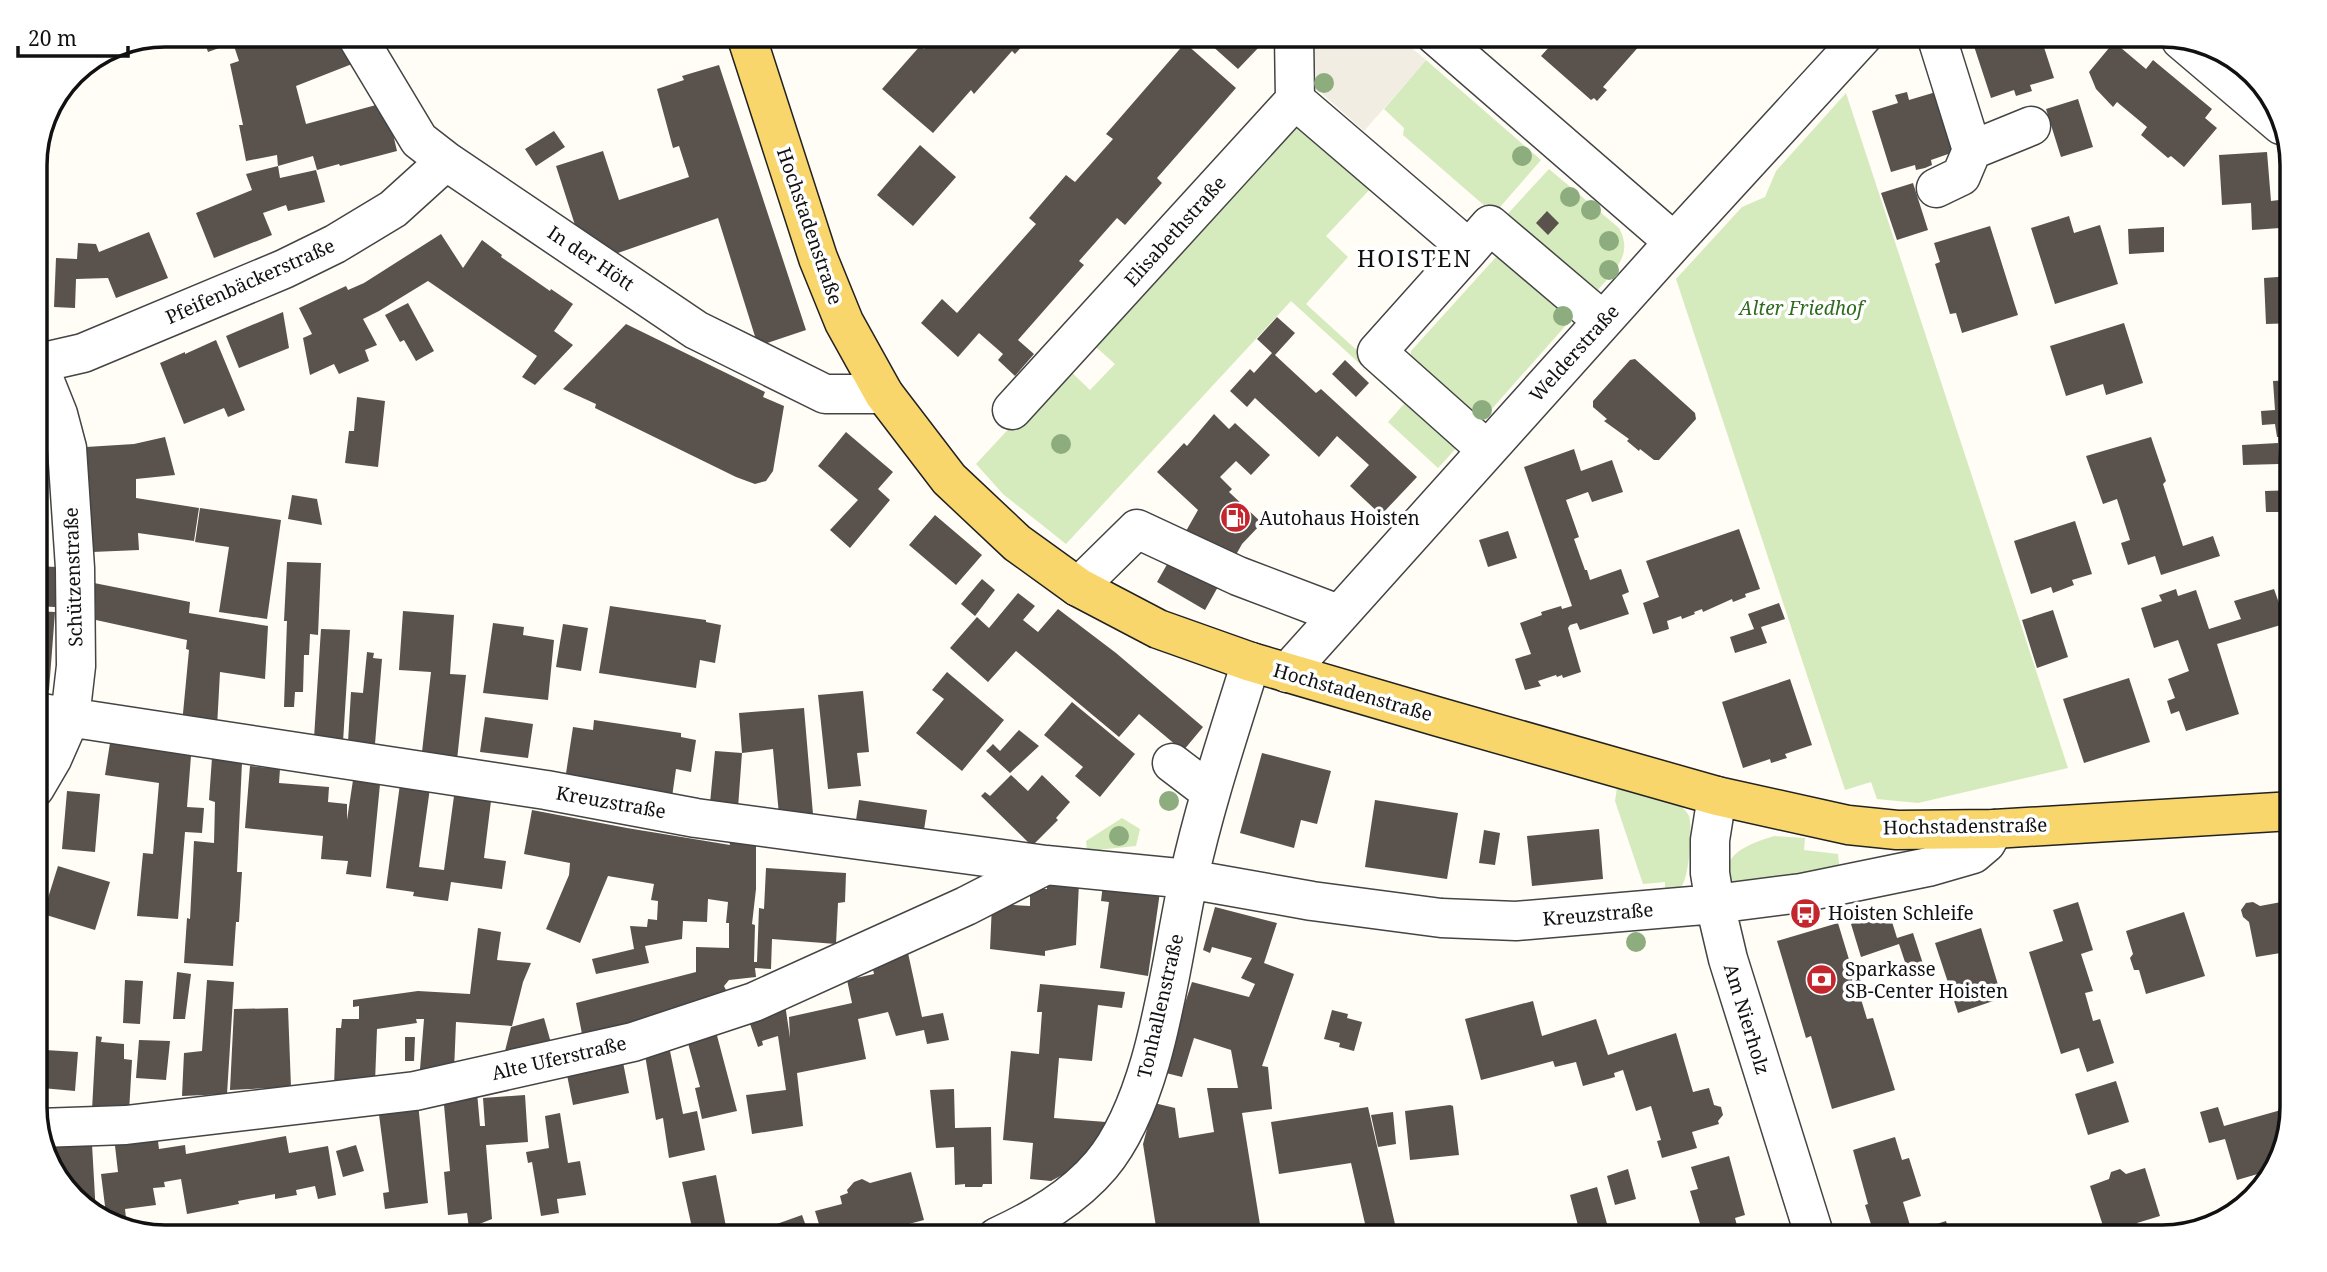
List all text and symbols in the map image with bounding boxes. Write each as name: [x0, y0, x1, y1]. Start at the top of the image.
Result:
scale bar: [18, 14, 128, 58]
text: 20 m: [28, 24, 77, 52]
street label: Hochstadenstraße: [771, 144, 849, 308]
street label: Elisabethstraße: [1118, 170, 1232, 292]
street label: In der Hött: [543, 219, 640, 297]
street label: Pfeifenbäckerstraße: [161, 232, 339, 330]
district label: HOISTEN: [1357, 242, 1473, 274]
park label: Alter Friedhof: [1737, 295, 1867, 321]
street label: Welderstraße: [1523, 299, 1625, 407]
fuel station icon: Autohaus Hoisten: [1219, 501, 1253, 535]
place label: Autohaus Hoisten: [1259, 505, 1420, 531]
street label: Schützenstraße: [58, 507, 88, 647]
street label: Hochstadenstraße: [1270, 657, 1436, 727]
street label: Kreuzstraße: [554, 780, 668, 824]
street label: Hochstadenstraße: [1883, 812, 2047, 840]
street label: Kreuzstraße: [1541, 896, 1655, 932]
bus stop icon: Hoisten Schleife: [1788, 896, 1822, 930]
place label: Hoisten Schleife: [1828, 900, 1974, 926]
street label: Tonhallenstraße: [1131, 931, 1189, 1081]
place label: Sparkasse SB-Center Hoisten: [1845, 956, 2008, 1004]
street label: Am Nierholz: [1718, 960, 1776, 1078]
bank icon: Sparkasse SB-Center Hoisten: [1805, 963, 1839, 997]
street label: Alte Uferstraße: [489, 1030, 629, 1086]

